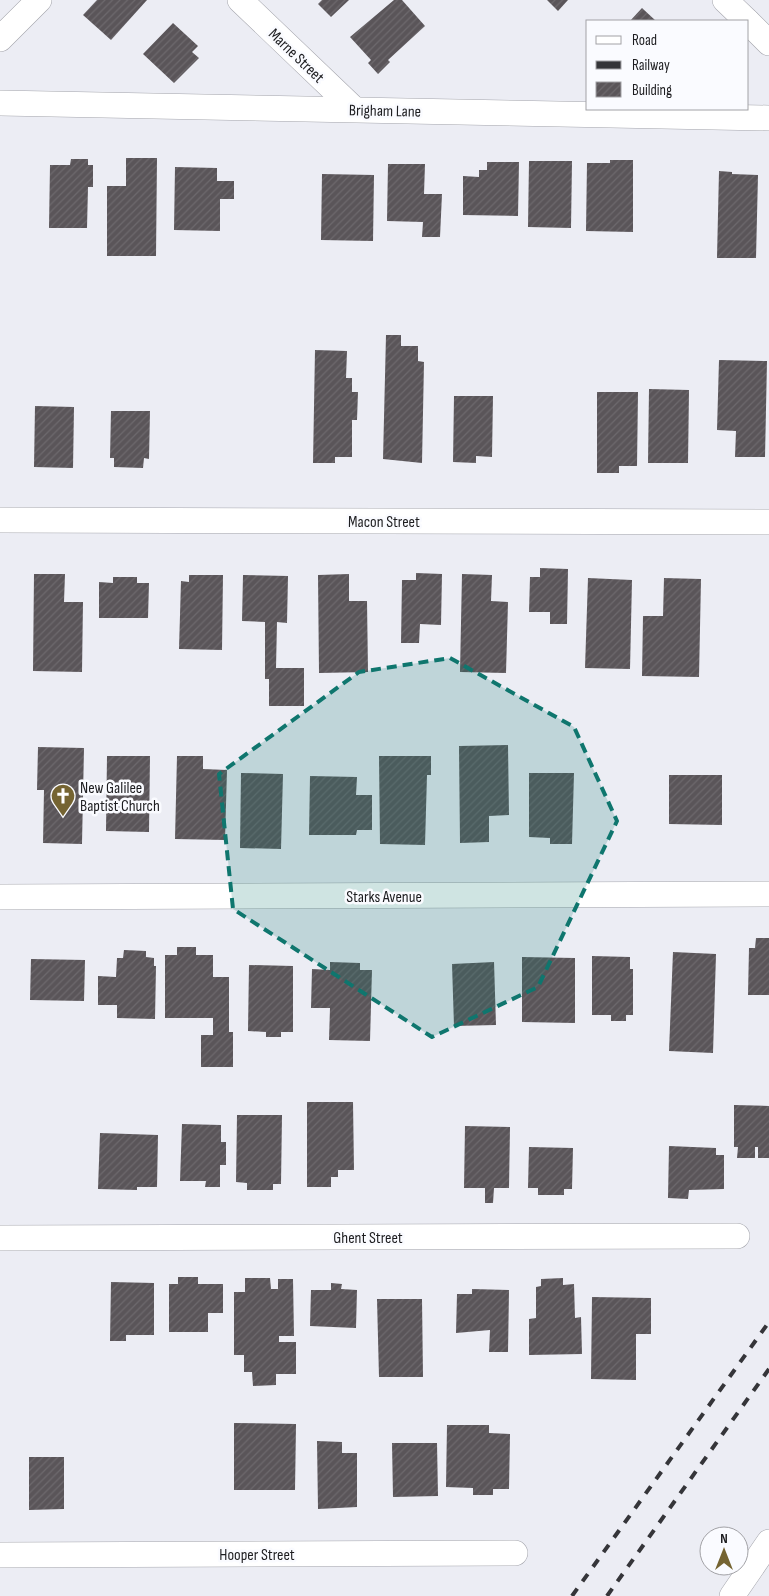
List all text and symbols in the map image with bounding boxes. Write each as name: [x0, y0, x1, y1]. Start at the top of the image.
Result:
legend: [586, 20, 749, 110]
street label: Marne Street: [264, 25, 328, 87]
text: Road: [632, 31, 657, 50]
text: Railway: [632, 56, 670, 75]
text: Building: [632, 81, 672, 100]
street label: Brigham Lane: [349, 101, 421, 122]
street label: Macon Street: [348, 513, 420, 532]
place label: New Galilee Baptist Church: [80, 779, 160, 816]
church icon: New Galilee Baptist Church: [50, 783, 76, 817]
street label: Starks Avenue: [346, 888, 422, 907]
street label: Ghent Street: [333, 1229, 403, 1248]
north arrow: [699, 1526, 749, 1576]
text: N: [720, 1530, 728, 1547]
street label: Hooper Street: [219, 1546, 295, 1565]

